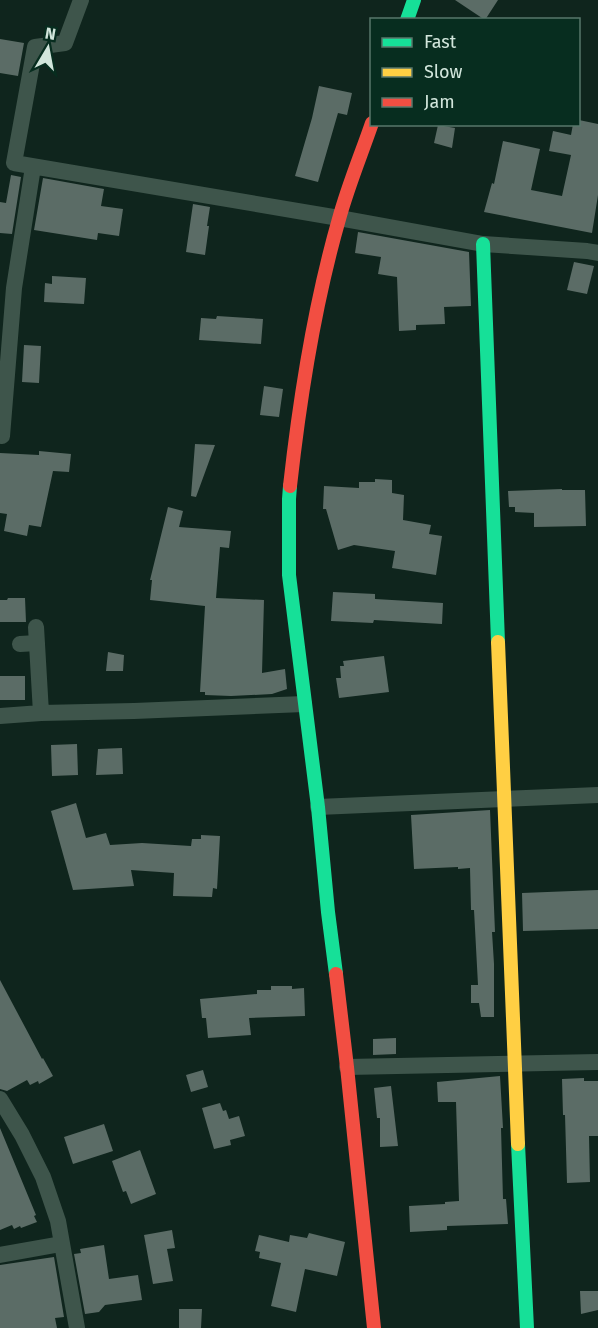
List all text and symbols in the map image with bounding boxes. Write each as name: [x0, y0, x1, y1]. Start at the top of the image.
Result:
north arrow: [18, 18, 78, 78]
legend: [370, 18, 580, 126]
text: N: [44, 23, 57, 44]
text: Fast: [424, 31, 457, 53]
text: Slow: [424, 61, 463, 83]
text: Jam: [424, 91, 455, 113]

